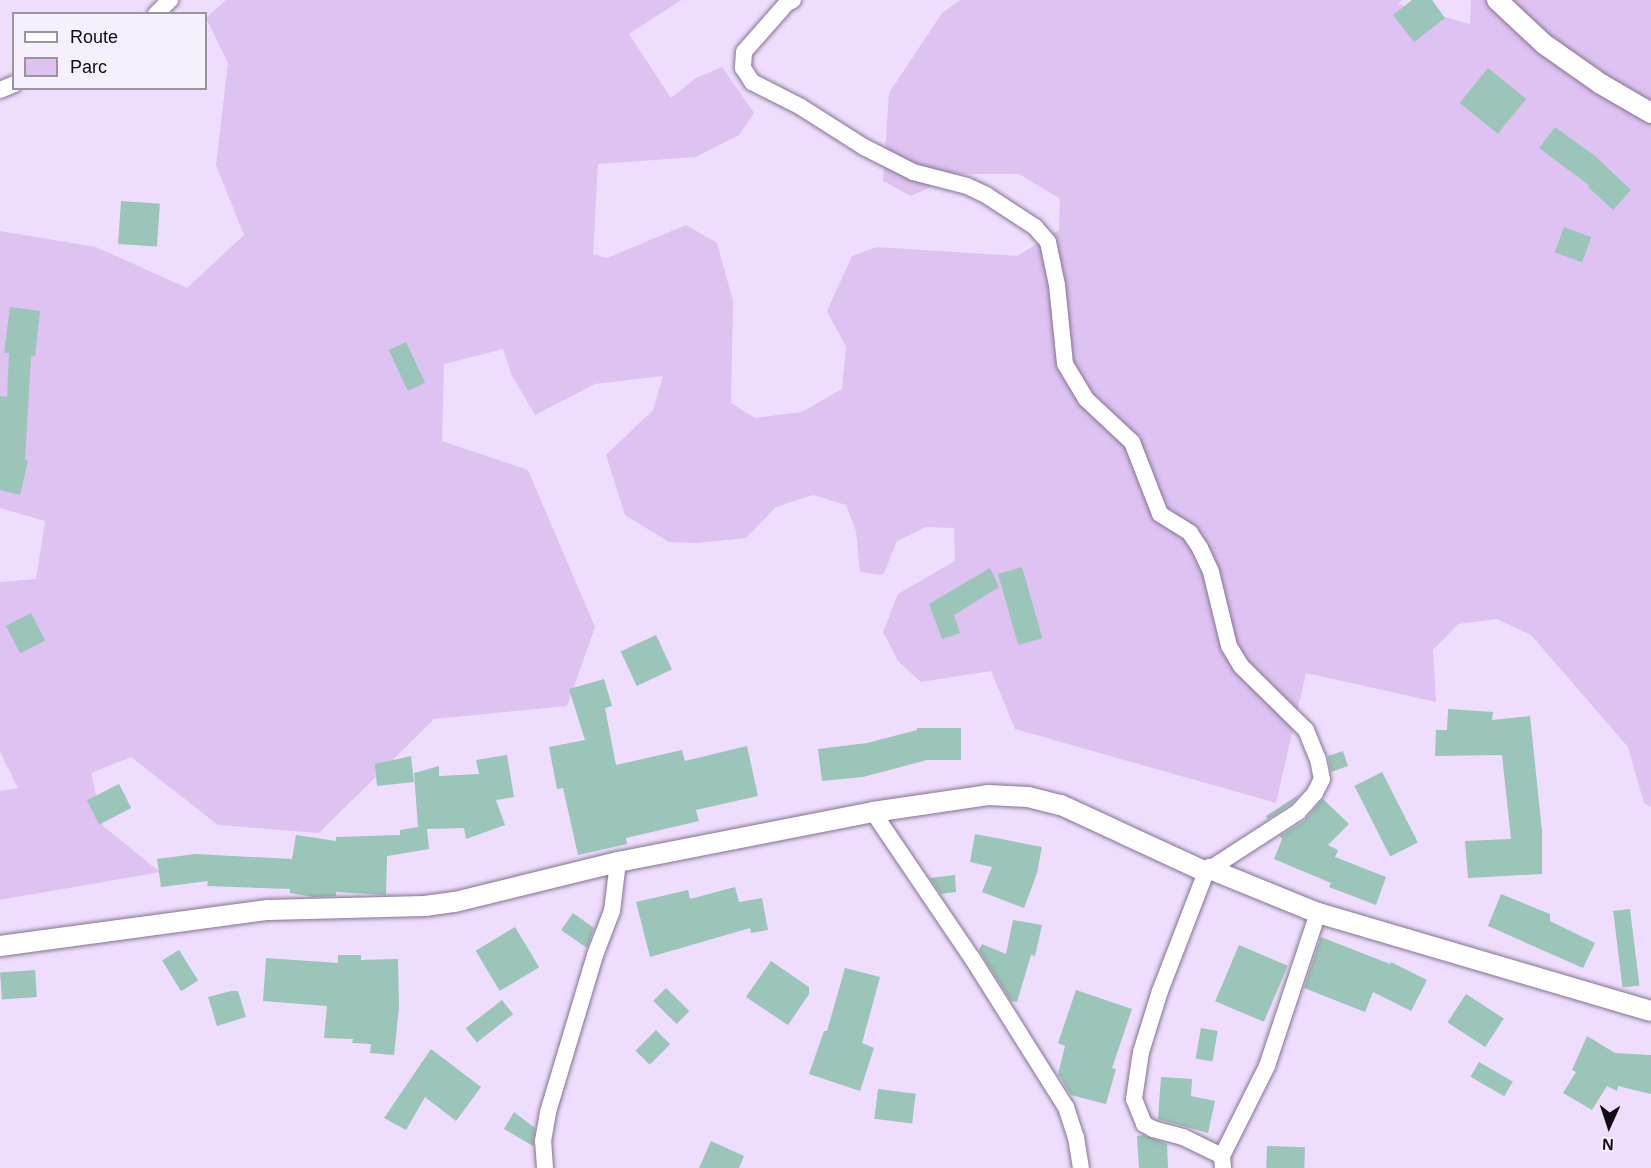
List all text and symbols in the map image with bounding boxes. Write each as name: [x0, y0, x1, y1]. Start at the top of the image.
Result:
legend: [12, 12, 207, 90]
text: Route: [70, 27, 118, 47]
text: Parc: [70, 57, 107, 77]
north arrow: [1579, 1096, 1639, 1156]
text: N: [1602, 1136, 1614, 1153]

